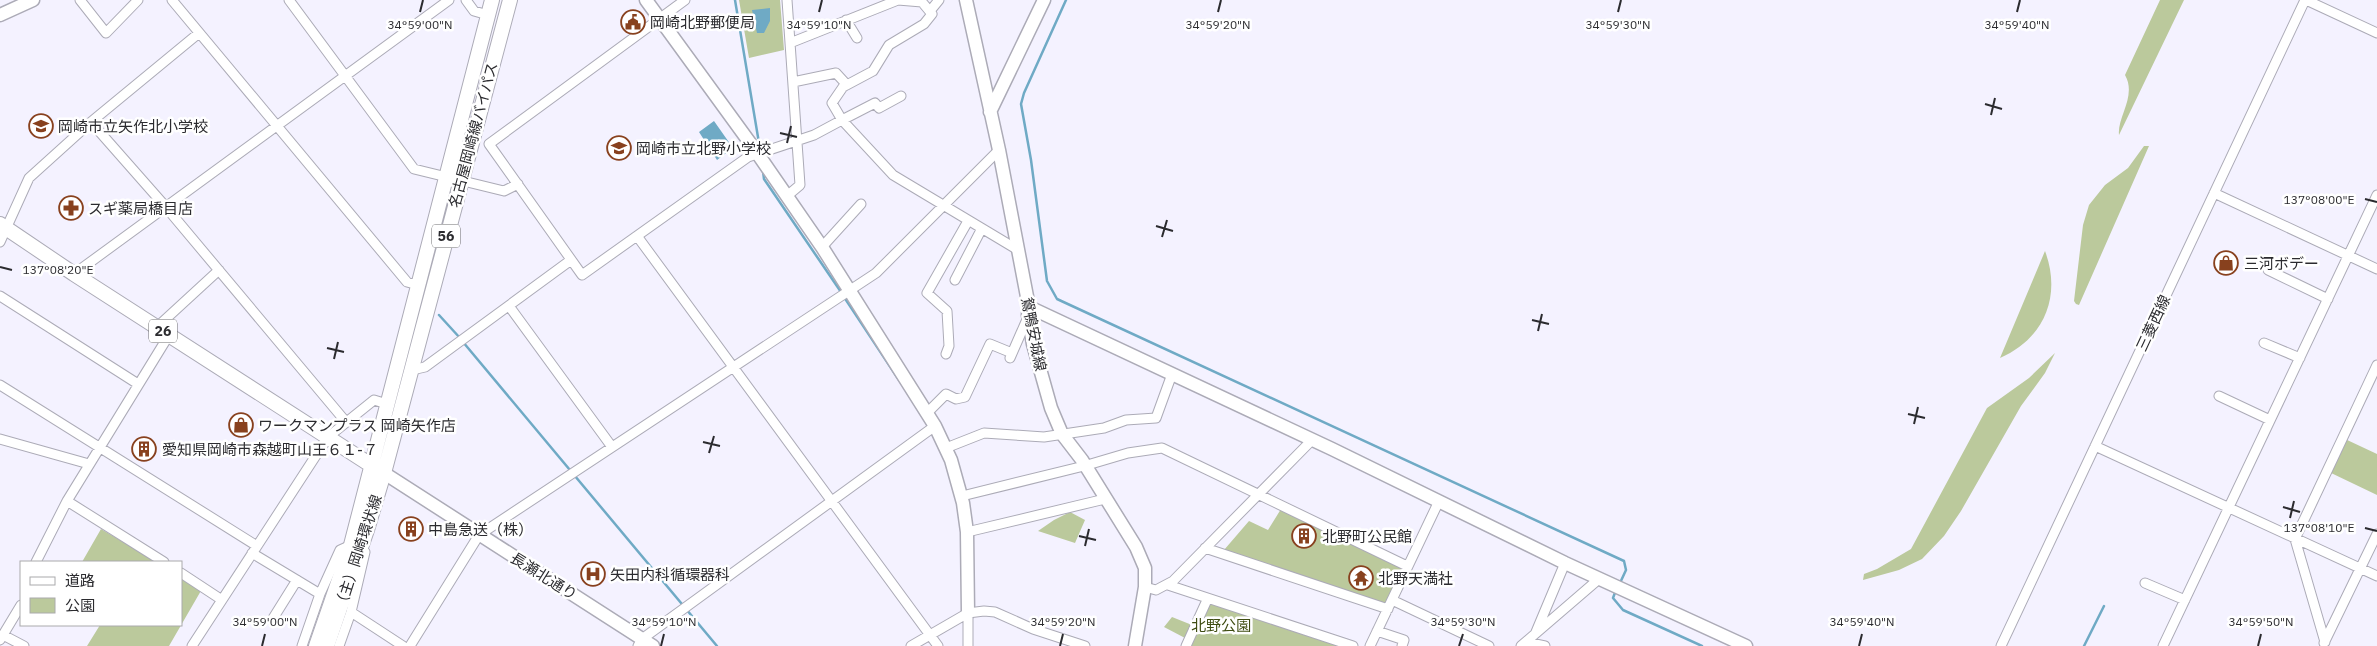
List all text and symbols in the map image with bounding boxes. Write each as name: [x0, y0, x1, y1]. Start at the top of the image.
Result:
public building icon: 岡崎北野郵便局: [620, 9, 646, 35]
place label: 岡崎北野郵便局: [650, 13, 755, 32]
text: 34°59'00"N: [387, 17, 453, 32]
text: 34°59'10"N: [786, 17, 852, 32]
text: 34°59'20"N: [1185, 17, 1251, 32]
text: 34°59'30"N: [1585, 17, 1651, 32]
text: 34°59'40"N: [1984, 17, 2050, 32]
street label: 名古屋岡崎線バイパス: [444, 60, 502, 210]
school or university icon: 岡崎市立矢作北小学校: [28, 113, 54, 139]
place label: 岡崎市立矢作北小学校: [58, 117, 208, 136]
school or university icon: 岡崎市立北野小学校: [606, 135, 632, 161]
place label: 岡崎市立北野小学校: [636, 139, 771, 158]
text: 137°08'00"E: [2284, 192, 2354, 207]
pharmacy icon: スギ薬局橋目店: [58, 195, 84, 221]
place label: スギ薬局橋目店: [88, 199, 193, 218]
road number: 56: [432, 225, 460, 248]
shop icon: 三河ボデー: [2213, 250, 2239, 276]
place label: 三河ボデー: [2244, 254, 2319, 273]
text: 137°08'20"E: [23, 262, 93, 277]
street label: 三菱西線: [2132, 292, 2174, 354]
street label: 鴛鴨安城線: [1018, 295, 1050, 373]
road number: 26: [149, 320, 177, 342]
shop icon: ワークマンプラス 岡崎矢作店: [228, 412, 254, 438]
place label: ワークマンプラス 岡崎矢作店: [258, 416, 456, 435]
building icon: 愛知県岡崎市森越町山王６１‐７: [131, 436, 157, 462]
place label: 愛知県岡崎市森越町山王６１‐７: [162, 440, 378, 459]
street label: （主）岡崎環状線: [330, 492, 386, 612]
building icon: 中島急送（株）: [398, 516, 424, 542]
place label: 中島急送（株）: [428, 520, 533, 539]
text: 137°08'10"E: [2284, 520, 2354, 535]
building icon: 北野町公民館: [1291, 523, 1317, 549]
place label: 北野町公民館: [1322, 527, 1412, 546]
street label: 長瀬北通り: [507, 548, 581, 604]
legend: [20, 561, 182, 626]
hospital icon: 矢田内科循環器科: [580, 561, 606, 587]
place label: 矢田内科循環器科: [610, 565, 730, 584]
temple icon: 北野天満社: [1348, 565, 1374, 591]
place label: 北野天満社: [1378, 569, 1453, 588]
text: 道路: [65, 571, 95, 590]
text: 公園: [65, 596, 95, 615]
text: 34°59'00"N: [232, 614, 298, 629]
text: 34°59'10"N: [631, 614, 697, 629]
text: 34°59'20"N: [1030, 614, 1096, 629]
text: 34°59'30"N: [1430, 614, 1496, 629]
text: 34°59'40"N: [1829, 614, 1895, 629]
text: 34°59'50"N: [2228, 614, 2294, 629]
park label: 北野公園: [1191, 616, 1251, 635]

